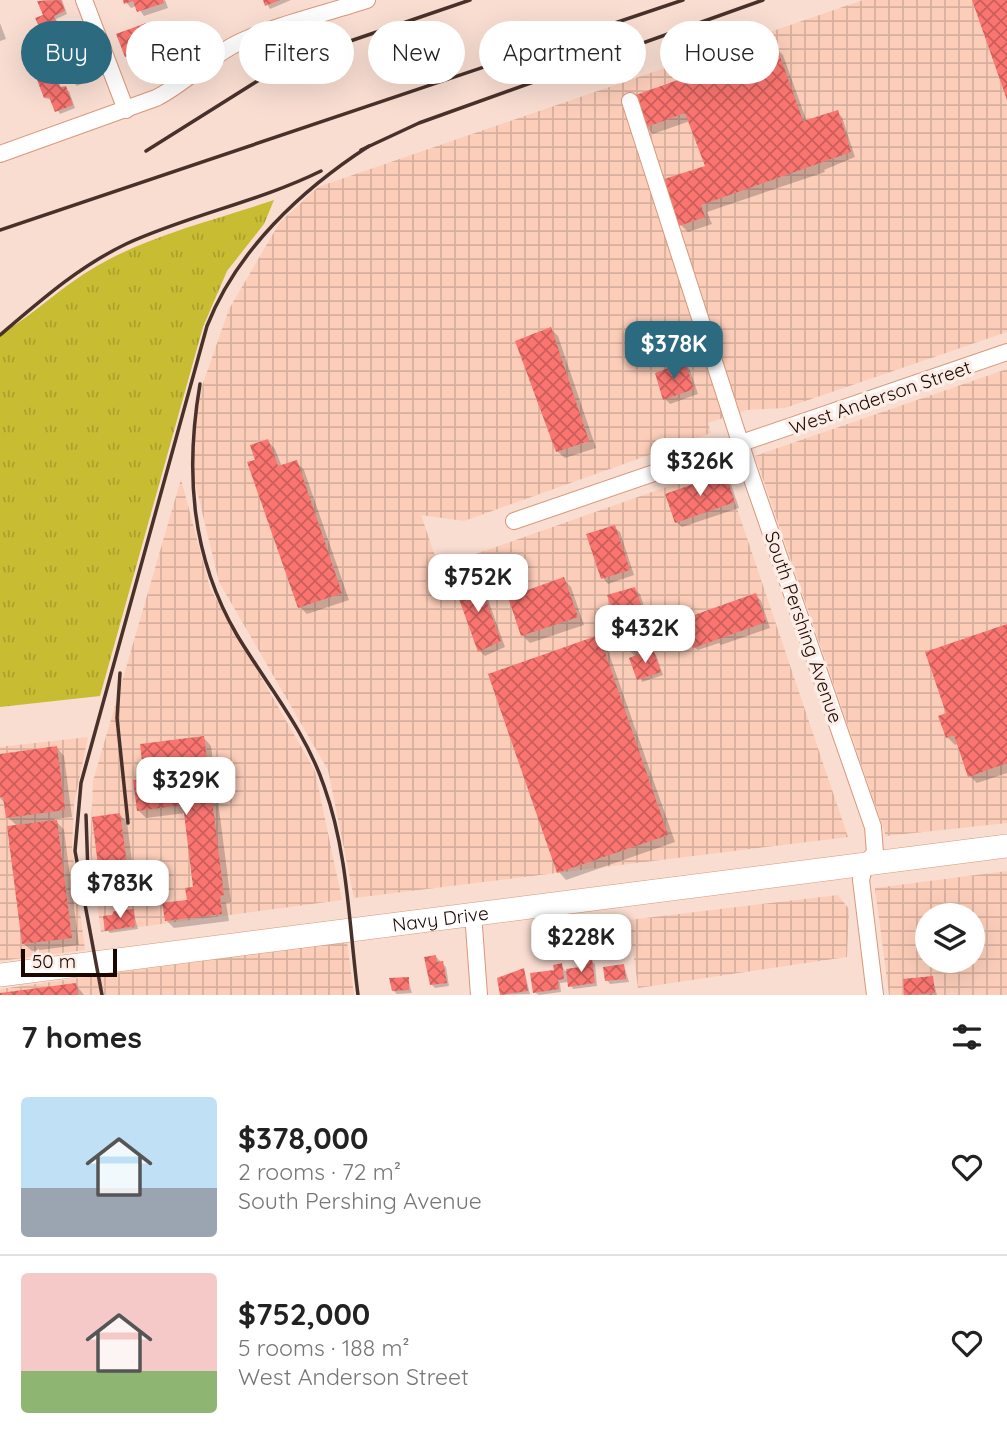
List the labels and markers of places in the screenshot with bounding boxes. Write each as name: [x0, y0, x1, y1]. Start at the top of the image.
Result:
pin: $378K: [625, 322, 723, 381]
pin: $326K: [651, 438, 749, 498]
pin: $752K: [429, 554, 527, 614]
pin: $432K: [596, 606, 694, 665]
pin: $329K: [137, 758, 235, 817]
pin: $783K: [71, 860, 169, 920]
pin: $228K: [532, 914, 630, 974]

